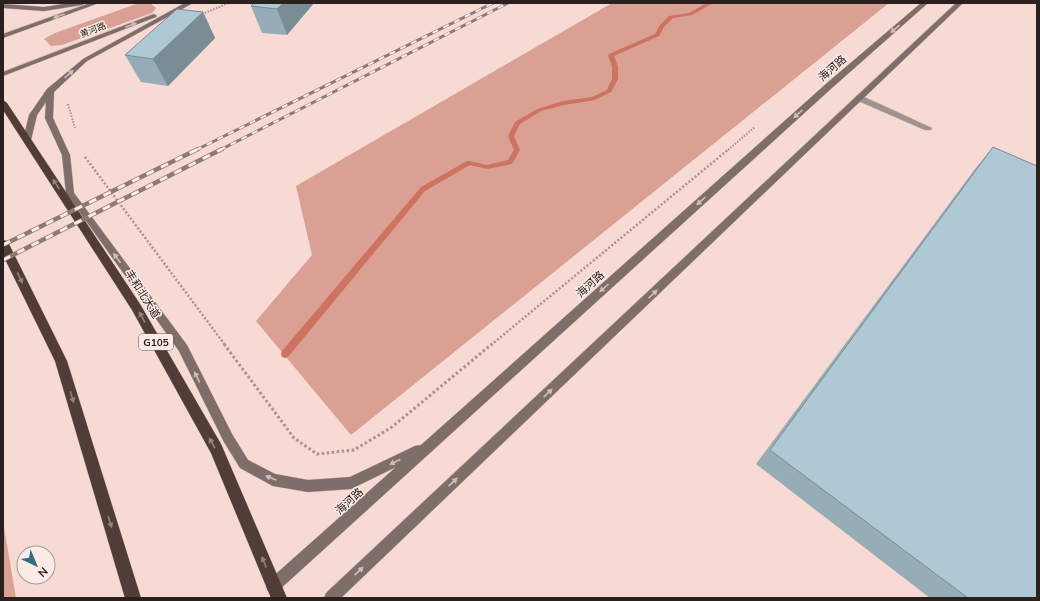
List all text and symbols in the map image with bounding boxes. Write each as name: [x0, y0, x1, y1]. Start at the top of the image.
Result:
one-way arrow: [53, 13, 65, 19]
street label: 黄河路: [78, 20, 107, 40]
one-way arrow: [125, 22, 137, 28]
one-way arrow: [890, 24, 901, 33]
street label: 海河路: [815, 52, 849, 84]
one-way arrow: [65, 70, 74, 79]
one-way arrow: [792, 110, 803, 119]
one-way arrow: [52, 179, 60, 189]
one-way arrow: [696, 196, 706, 206]
one-way arrow: [113, 252, 121, 263]
street label: 丰和北大道: [122, 267, 164, 321]
street label: 海河路: [573, 268, 607, 300]
one-way arrow: [17, 273, 23, 284]
one-way arrow: [599, 283, 609, 293]
one-way arrow: [648, 289, 658, 299]
one-way arrow: [138, 311, 145, 323]
road number: G105: [139, 334, 173, 350]
one-way arrow: [194, 371, 201, 383]
one-way arrow: [543, 388, 553, 398]
one-way arrow: [69, 392, 75, 404]
one-way arrow: [209, 437, 216, 448]
one-way arrow: [390, 459, 401, 465]
one-way arrow: [265, 475, 277, 481]
one-way arrow: [449, 478, 458, 487]
street label: 海河路: [332, 485, 366, 517]
one-way arrow: [107, 516, 113, 528]
north arrow: [16, 545, 56, 585]
one-way arrow: [260, 556, 266, 568]
text: N: [35, 564, 51, 580]
one-way arrow: [354, 566, 364, 576]

